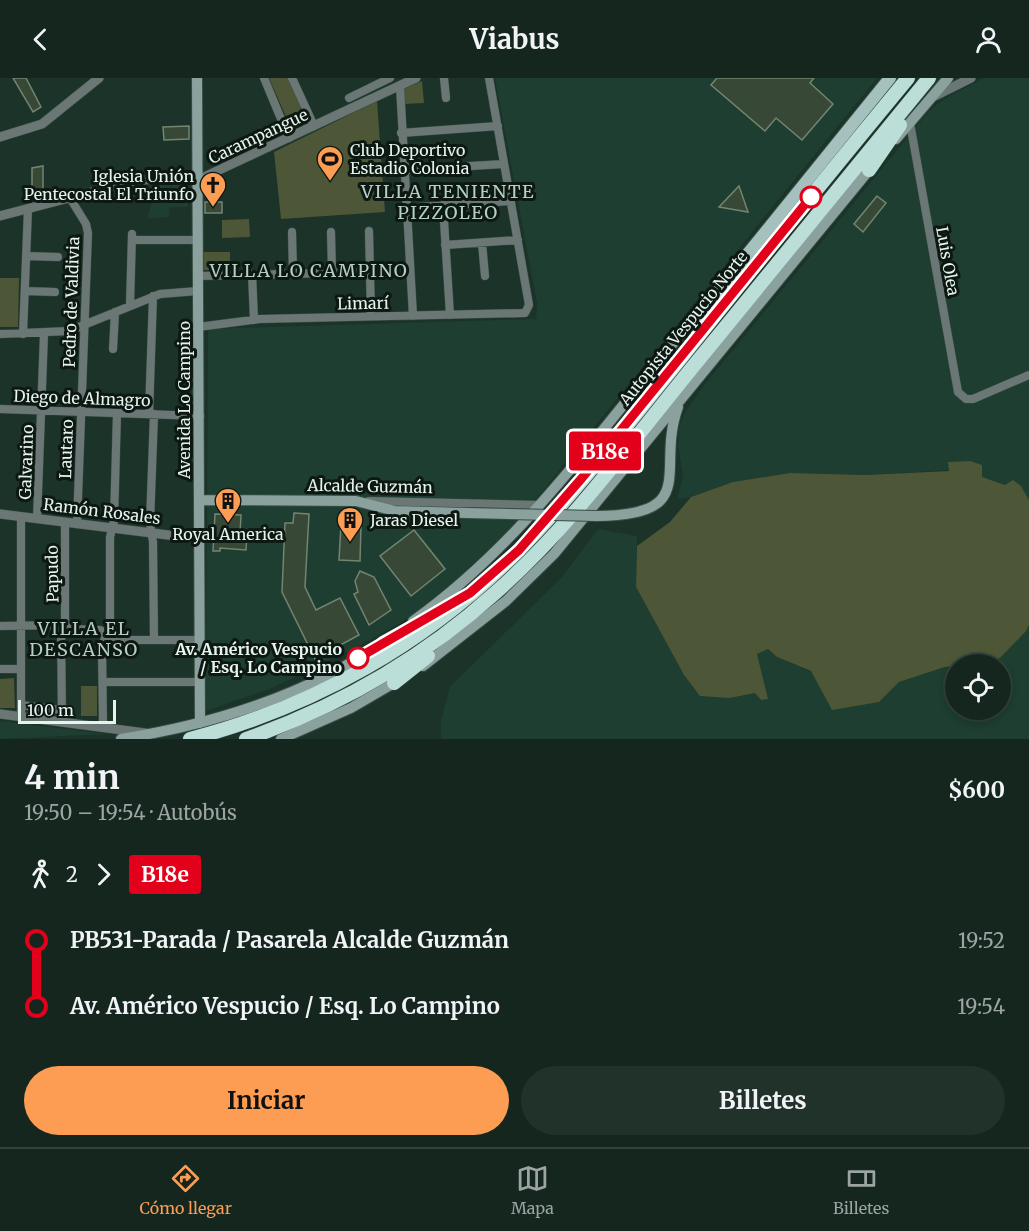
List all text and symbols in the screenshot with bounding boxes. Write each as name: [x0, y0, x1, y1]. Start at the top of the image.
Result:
text: Viabus: [469, 22, 560, 56]
icon: back: [24, 23, 57, 56]
icon: person: [972, 23, 1005, 56]
street label: Carampangue: [205, 104, 311, 168]
place label: Club Deportivo Estadio Colonia: [350, 140, 470, 178]
sports icon: Club Deportivo Estadio Colonia: [315, 144, 345, 182]
place label: Iglesia Unión Pentecostal El Triunfo: [24, 166, 194, 204]
church icon: Iglesia Unión Pentecostal El Triunfo: [198, 170, 228, 208]
district label: VILLA TENIENTE PIZZOLEO: [360, 180, 535, 224]
unlabelled marker: [800, 186, 822, 208]
street label: Luis Olea: [932, 225, 964, 298]
street label: Pedro de Valdivia: [59, 236, 83, 368]
street label: Autopista Vespucio Norte: [614, 247, 751, 410]
district label: VILLA LO CAMPINO: [209, 259, 408, 282]
street label: Limarí: [337, 293, 390, 313]
street label: Avenida Lo Campino: [174, 321, 194, 480]
street label: Diego de Almagro: [13, 386, 151, 410]
street label: Lautaro: [55, 419, 77, 479]
street label: Galvarino: [15, 424, 37, 500]
line badge: B18e: [563, 432, 647, 470]
text: B18e: [581, 438, 629, 465]
street label: Alcalde Guzmán: [306, 475, 433, 497]
building icon: Royal America: [213, 486, 243, 524]
street label: Ramón Rosales: [42, 494, 162, 528]
building icon: Jaras Diesel: [335, 505, 365, 543]
place label: Jaras Diesel: [369, 510, 458, 530]
place label: Royal America: [172, 524, 284, 544]
street label: Papudo: [42, 545, 62, 603]
district label: VILLA EL DESCANSO: [29, 617, 139, 661]
place label: Av. Américo Vespucio / Esq. Lo Campino: [174, 639, 342, 677]
marker: Av. Américo Vespucio / Esq. Lo Campino: [347, 647, 369, 669]
map controls: [945, 654, 1011, 720]
button: locate: [945, 654, 1011, 720]
scale bar: [18, 697, 116, 724]
text: 100 m: [27, 700, 74, 720]
text: 4 min: [24, 757, 120, 798]
text: $600: [948, 776, 1005, 804]
text: 19:50 – 19:54 · Autobús: [24, 800, 237, 825]
icon: walk: [24, 858, 57, 891]
icon: forward: [87, 858, 120, 891]
text: B18e: [141, 861, 189, 888]
text: 2: [66, 862, 78, 887]
text: PB531-Parada / Pasarela Alcalde Guzmán: [70, 926, 509, 954]
text: 19:52: [958, 928, 1005, 953]
text: Av. Américo Vespucio / Esq. Lo Campino: [70, 992, 500, 1020]
text: 19:54: [957, 994, 1005, 1019]
button: Iniciar: [24, 1066, 509, 1135]
button: Billetes: [521, 1066, 1005, 1135]
tab: Cómo llegar: [140, 1162, 232, 1218]
tab: Mapa: [511, 1162, 554, 1218]
tab: Billetes: [833, 1162, 889, 1218]

